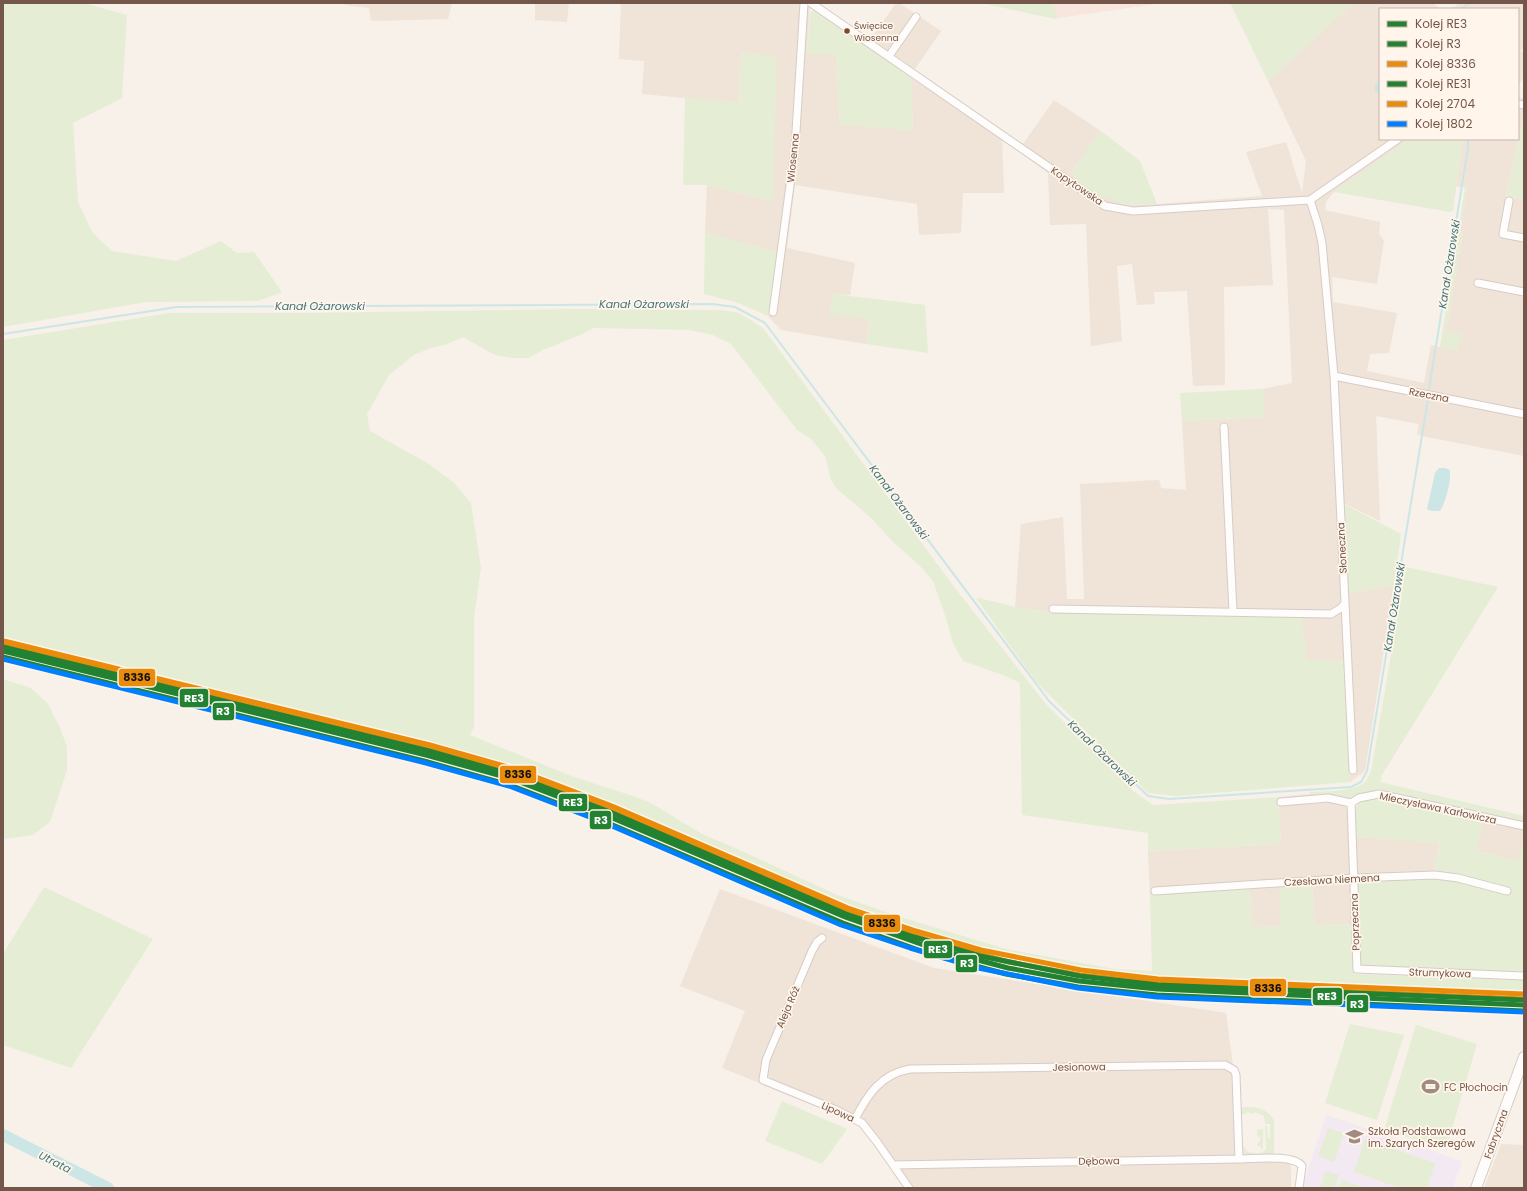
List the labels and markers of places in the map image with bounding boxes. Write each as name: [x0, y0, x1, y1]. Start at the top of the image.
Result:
place label: Święcice Wiosenna: [854, 20, 899, 44]
marker: Święcice Wiosenna: [842, 26, 852, 36]
sports icon: FC Płochocin: [1421, 1077, 1441, 1097]
place label: FC Płochocin: [1444, 1080, 1508, 1095]
place label: Szkoła Podstawowa im. Szarych Szeregów: [1368, 1124, 1476, 1151]
school or university icon: Szkoła Podstawowa im. Szarych Szeregów: [1345, 1127, 1365, 1147]

